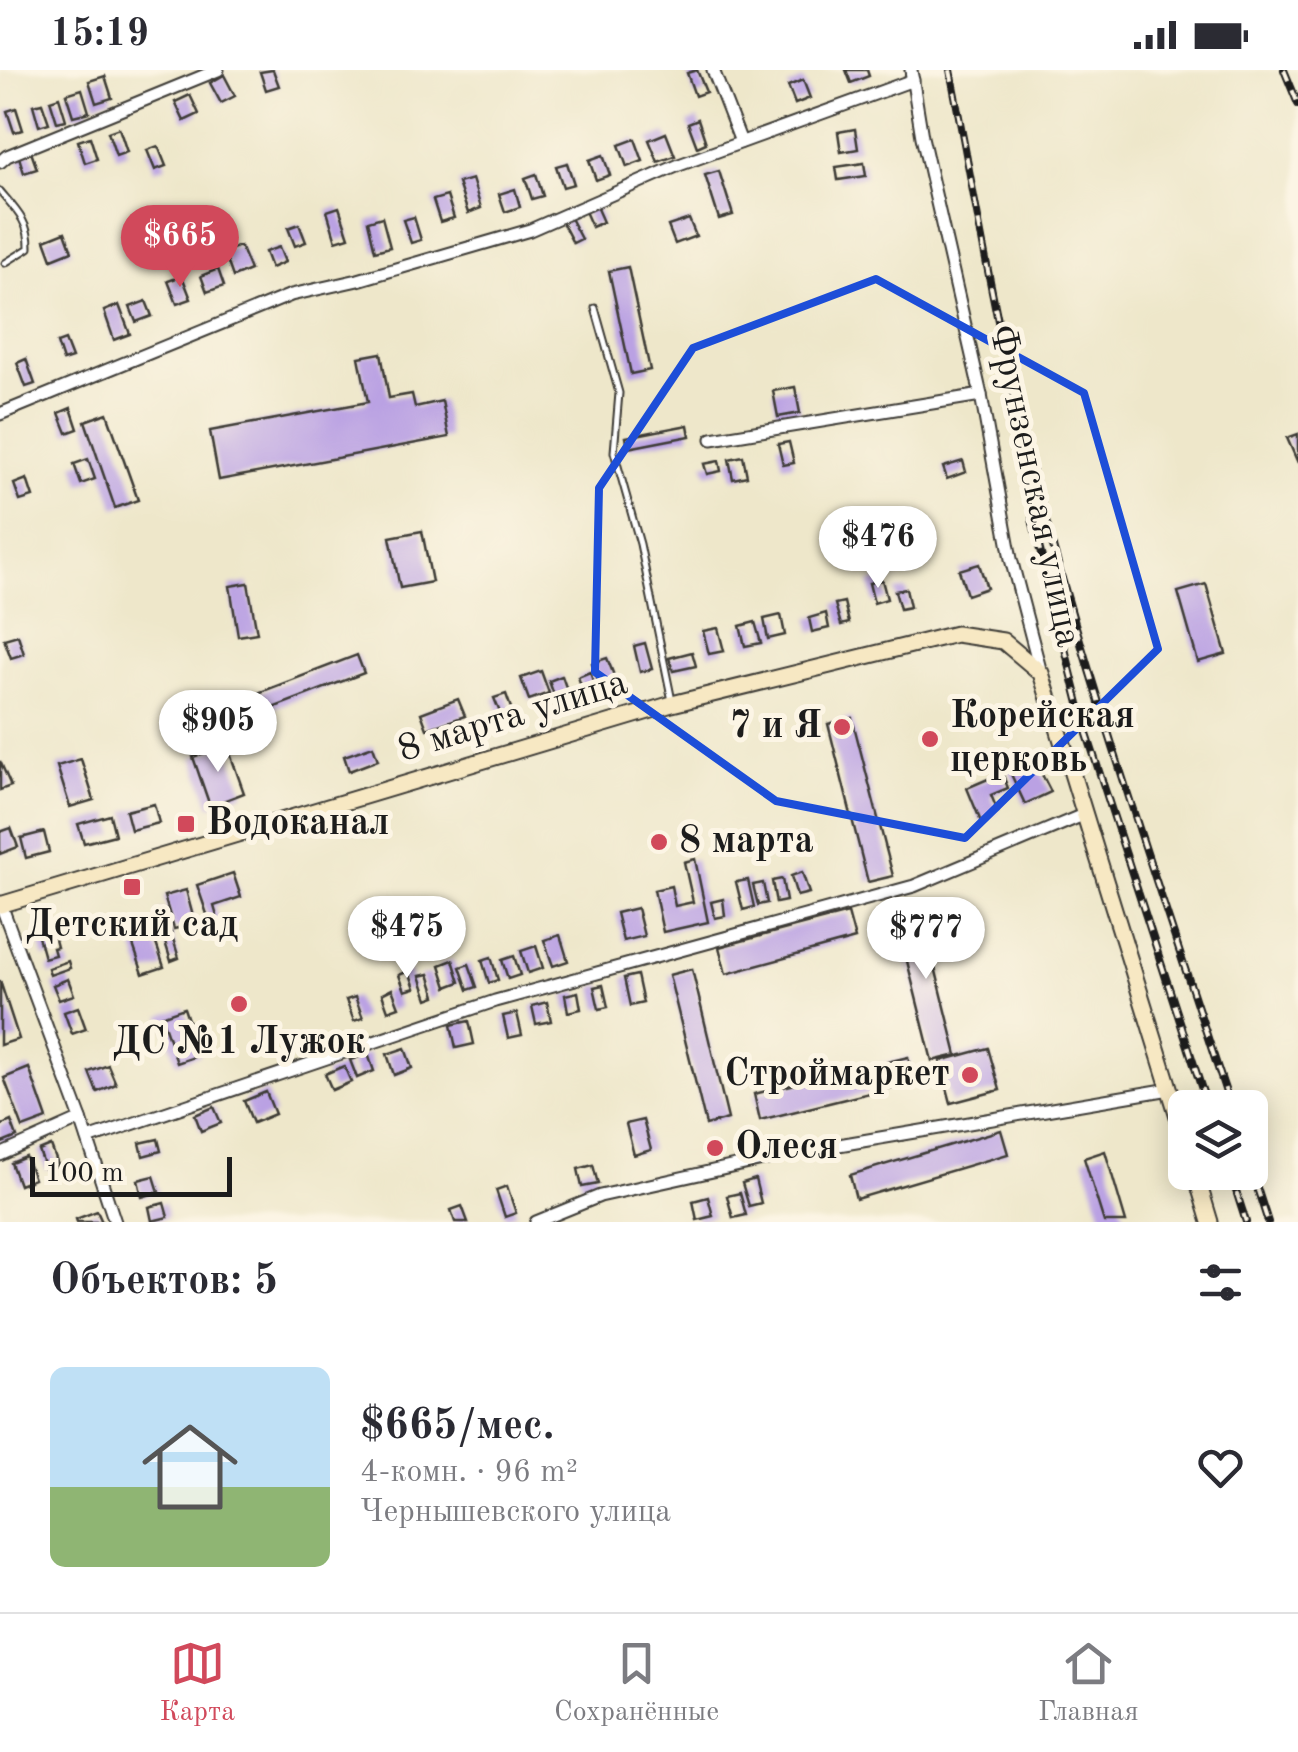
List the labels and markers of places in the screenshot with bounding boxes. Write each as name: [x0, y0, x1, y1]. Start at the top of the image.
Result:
pin: $665: [121, 205, 239, 290]
pin: $476: [819, 506, 937, 591]
pin: $905: [159, 690, 277, 775]
place label: Корейская церковь: [950, 698, 1135, 780]
place label: 7 и Я: [729, 708, 822, 746]
marker: 7 и Я: [831, 716, 853, 738]
marker: Корейская церковь: [919, 728, 941, 750]
place label: Водоканал: [206, 805, 389, 843]
marker: Водоканал: [175, 813, 197, 835]
place label: 8 марта: [679, 823, 814, 861]
marker: 8 марта: [648, 831, 670, 853]
marker: Детский сад: [121, 876, 143, 898]
pin: $475: [348, 896, 466, 981]
pin: $777: [867, 897, 985, 982]
place label: Детский сад: [25, 907, 239, 945]
marker: ДС №1 Лужок: [228, 993, 250, 1015]
place label: ДС №1 Лужок: [112, 1024, 366, 1062]
place label: Строймаркет: [724, 1056, 950, 1094]
marker: Строймаркет: [959, 1064, 981, 1086]
place label: Олеся: [735, 1129, 838, 1167]
marker: Олеся: [704, 1137, 726, 1159]

